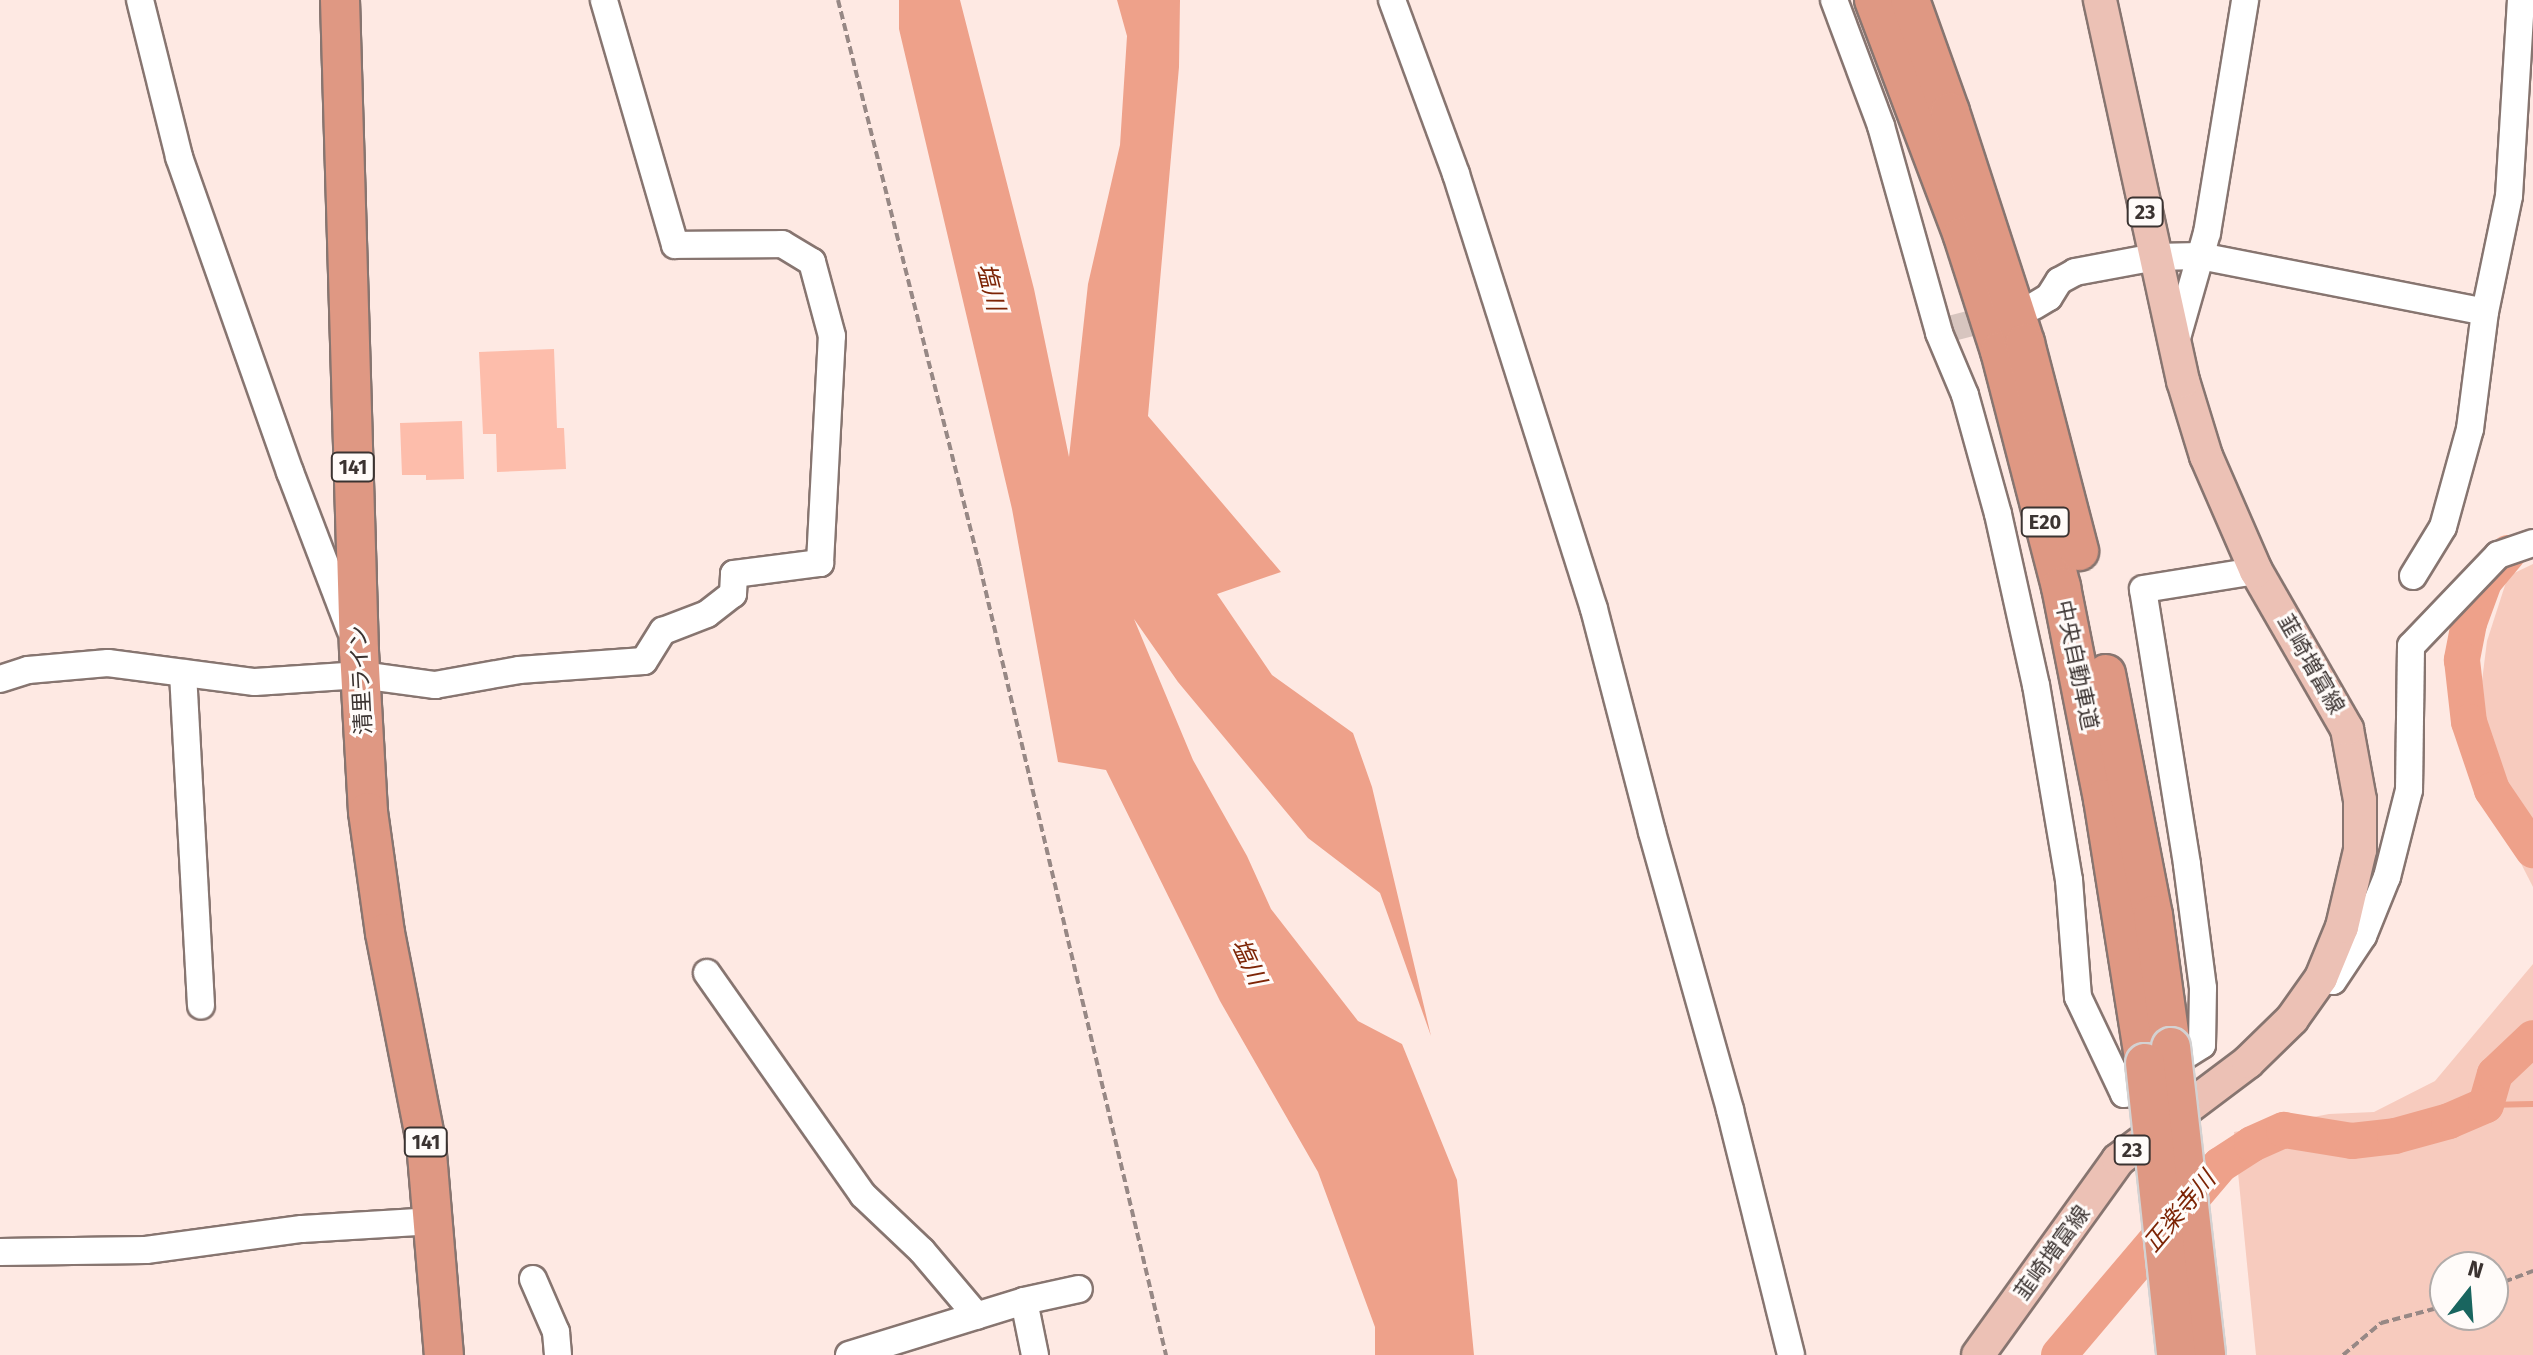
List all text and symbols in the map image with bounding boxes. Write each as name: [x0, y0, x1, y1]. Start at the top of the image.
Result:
road number: 23: [2125, 196, 2165, 228]
water label: 塩川: [970, 260, 1010, 314]
road number: 141: [329, 451, 377, 483]
road number: E20: [2019, 506, 2071, 538]
street label: 中央自動車道: [2050, 598, 2104, 732]
street label: 韮崎増富線: [2272, 610, 2350, 718]
street label: 清里ライン: [345, 624, 377, 736]
water label: 塩川: [1225, 934, 1271, 990]
road number: 141: [402, 1126, 450, 1158]
road number: 23: [2112, 1134, 2152, 1166]
water label: 正楽寺川: [2138, 1166, 2222, 1258]
street label: 韮崎増富線: [2009, 1201, 2095, 1305]
north arrow: [2429, 1251, 2509, 1331]
text: N: [2465, 1254, 2487, 1285]

